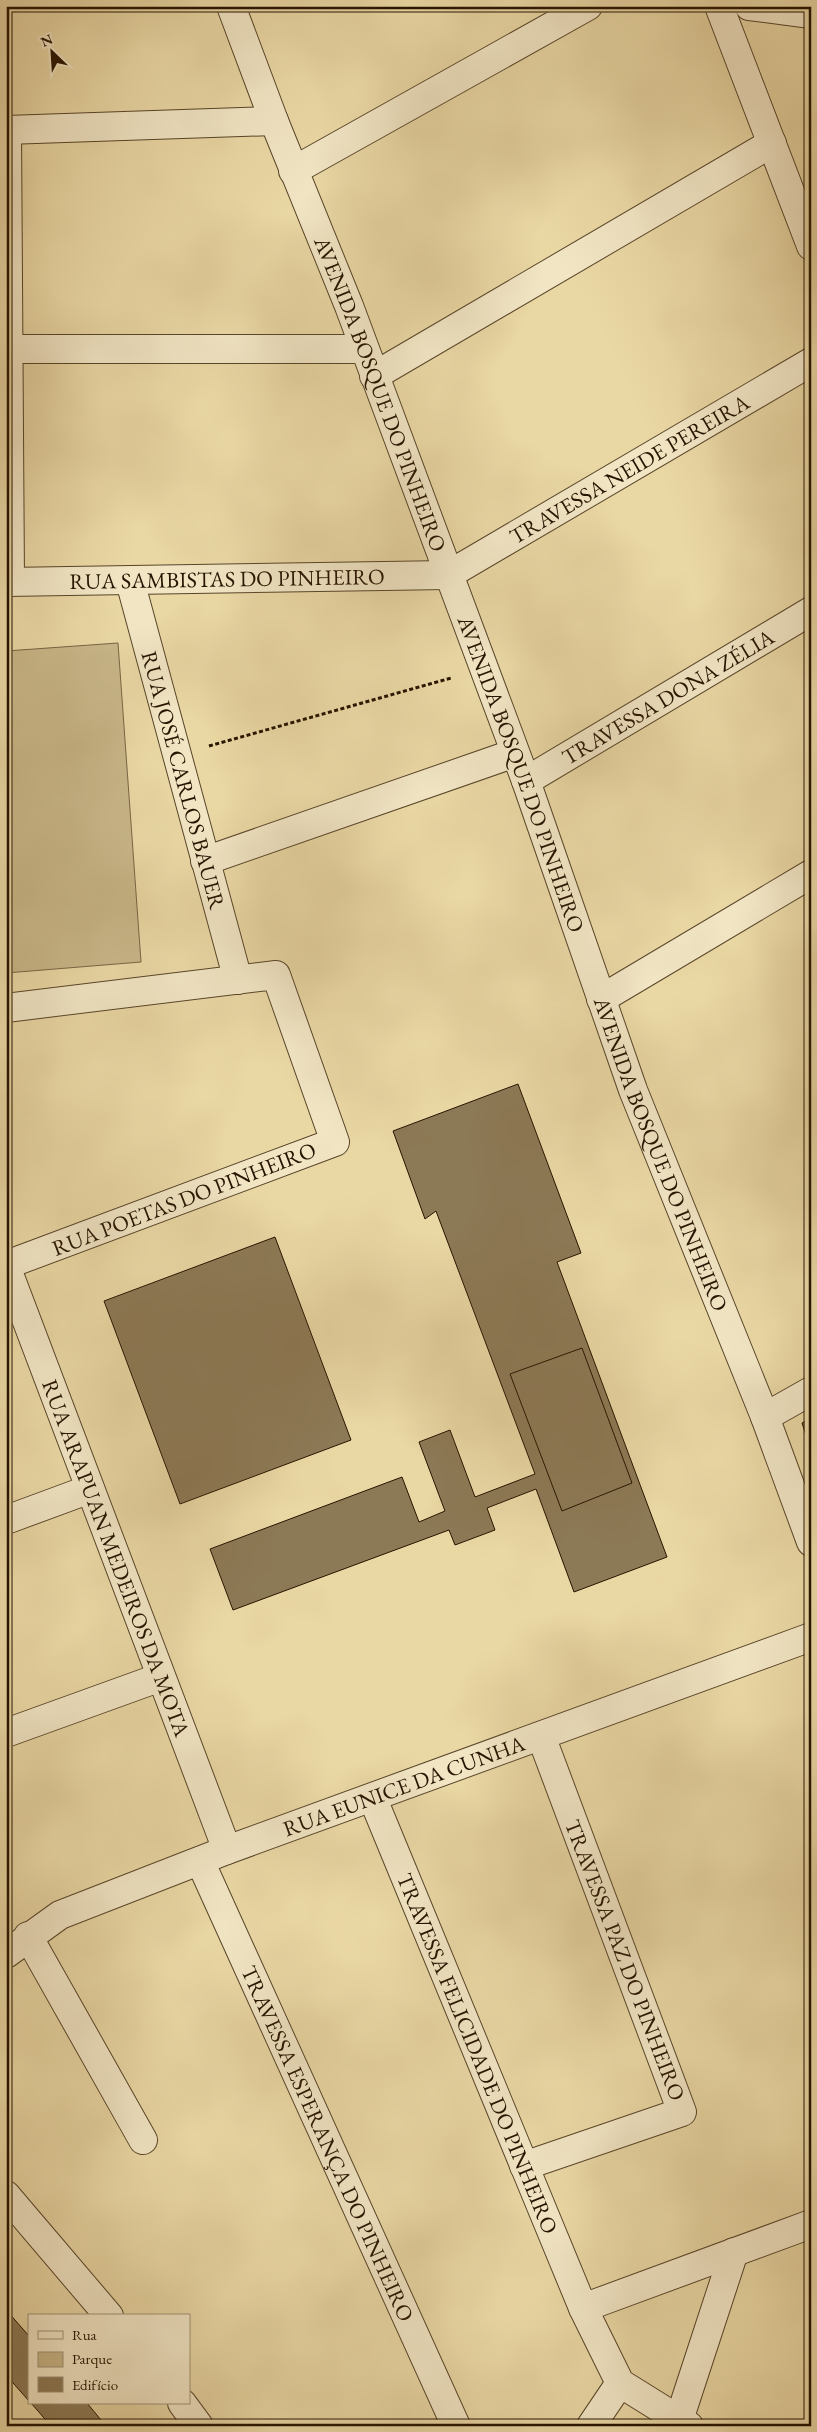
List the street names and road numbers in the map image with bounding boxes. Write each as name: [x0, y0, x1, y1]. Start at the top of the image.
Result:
street label: AVENIDA BOSQUE DO PINHEIRO: [307, 231, 454, 556]
street label: TRAVESSA NEIDE PEREIRA: [504, 387, 755, 550]
street label: RUA SAMBISTAS DO PINHEIRO: [69, 562, 385, 595]
street label: AVENIDA BOSQUE DO PINHEIRO: [451, 610, 592, 936]
street label: TRAVESSA DONA ZÉLIA: [556, 621, 780, 771]
street label: RUA JOSÉ CARLOS BAUER: [135, 648, 233, 912]
street label: AVENIDA BOSQUE DO PINHEIRO: [587, 992, 735, 1315]
street label: RUA POETAS DO PINHEIRO: [48, 1135, 320, 1263]
street label: RUA ARAPUAN MEDEIROS DA MOTA: [36, 1375, 197, 1741]
street label: RUA EUNICE DA CUNHA: [279, 1728, 530, 1843]
street label: TRAVESSA PAZ DO PINHEIRO: [558, 1815, 692, 2105]
street label: TRAVESSA FELICIDADE DO PINHEIRO: [391, 1869, 565, 2238]
street label: TRAVESSA ESPERANÇA DO PINHEIRO: [235, 1961, 421, 2326]

